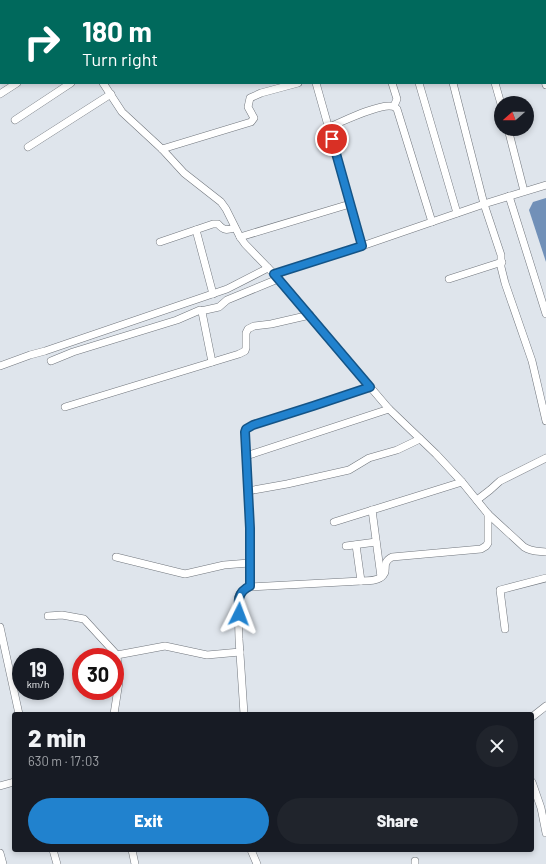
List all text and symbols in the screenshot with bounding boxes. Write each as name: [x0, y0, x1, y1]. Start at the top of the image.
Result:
text: 180 m: [82, 14, 152, 48]
icon: right: [16, 16, 68, 68]
text: Turn right: [82, 48, 158, 70]
north arrow: [494, 96, 534, 136]
map controls: [494, 96, 534, 136]
pin: [315, 122, 349, 156]
icon: arrive: [321, 128, 343, 150]
position arrow: [218, 593, 260, 635]
speed limit sign: 30: [72, 648, 124, 700]
text: 19: [29, 657, 47, 681]
text: km/h: [27, 678, 49, 690]
text: 2 min: [28, 723, 86, 752]
button: close: [476, 725, 518, 767]
text: 630 m · 17:03: [28, 753, 99, 769]
button: Exit: [28, 798, 269, 844]
button: Share: [277, 798, 518, 844]

